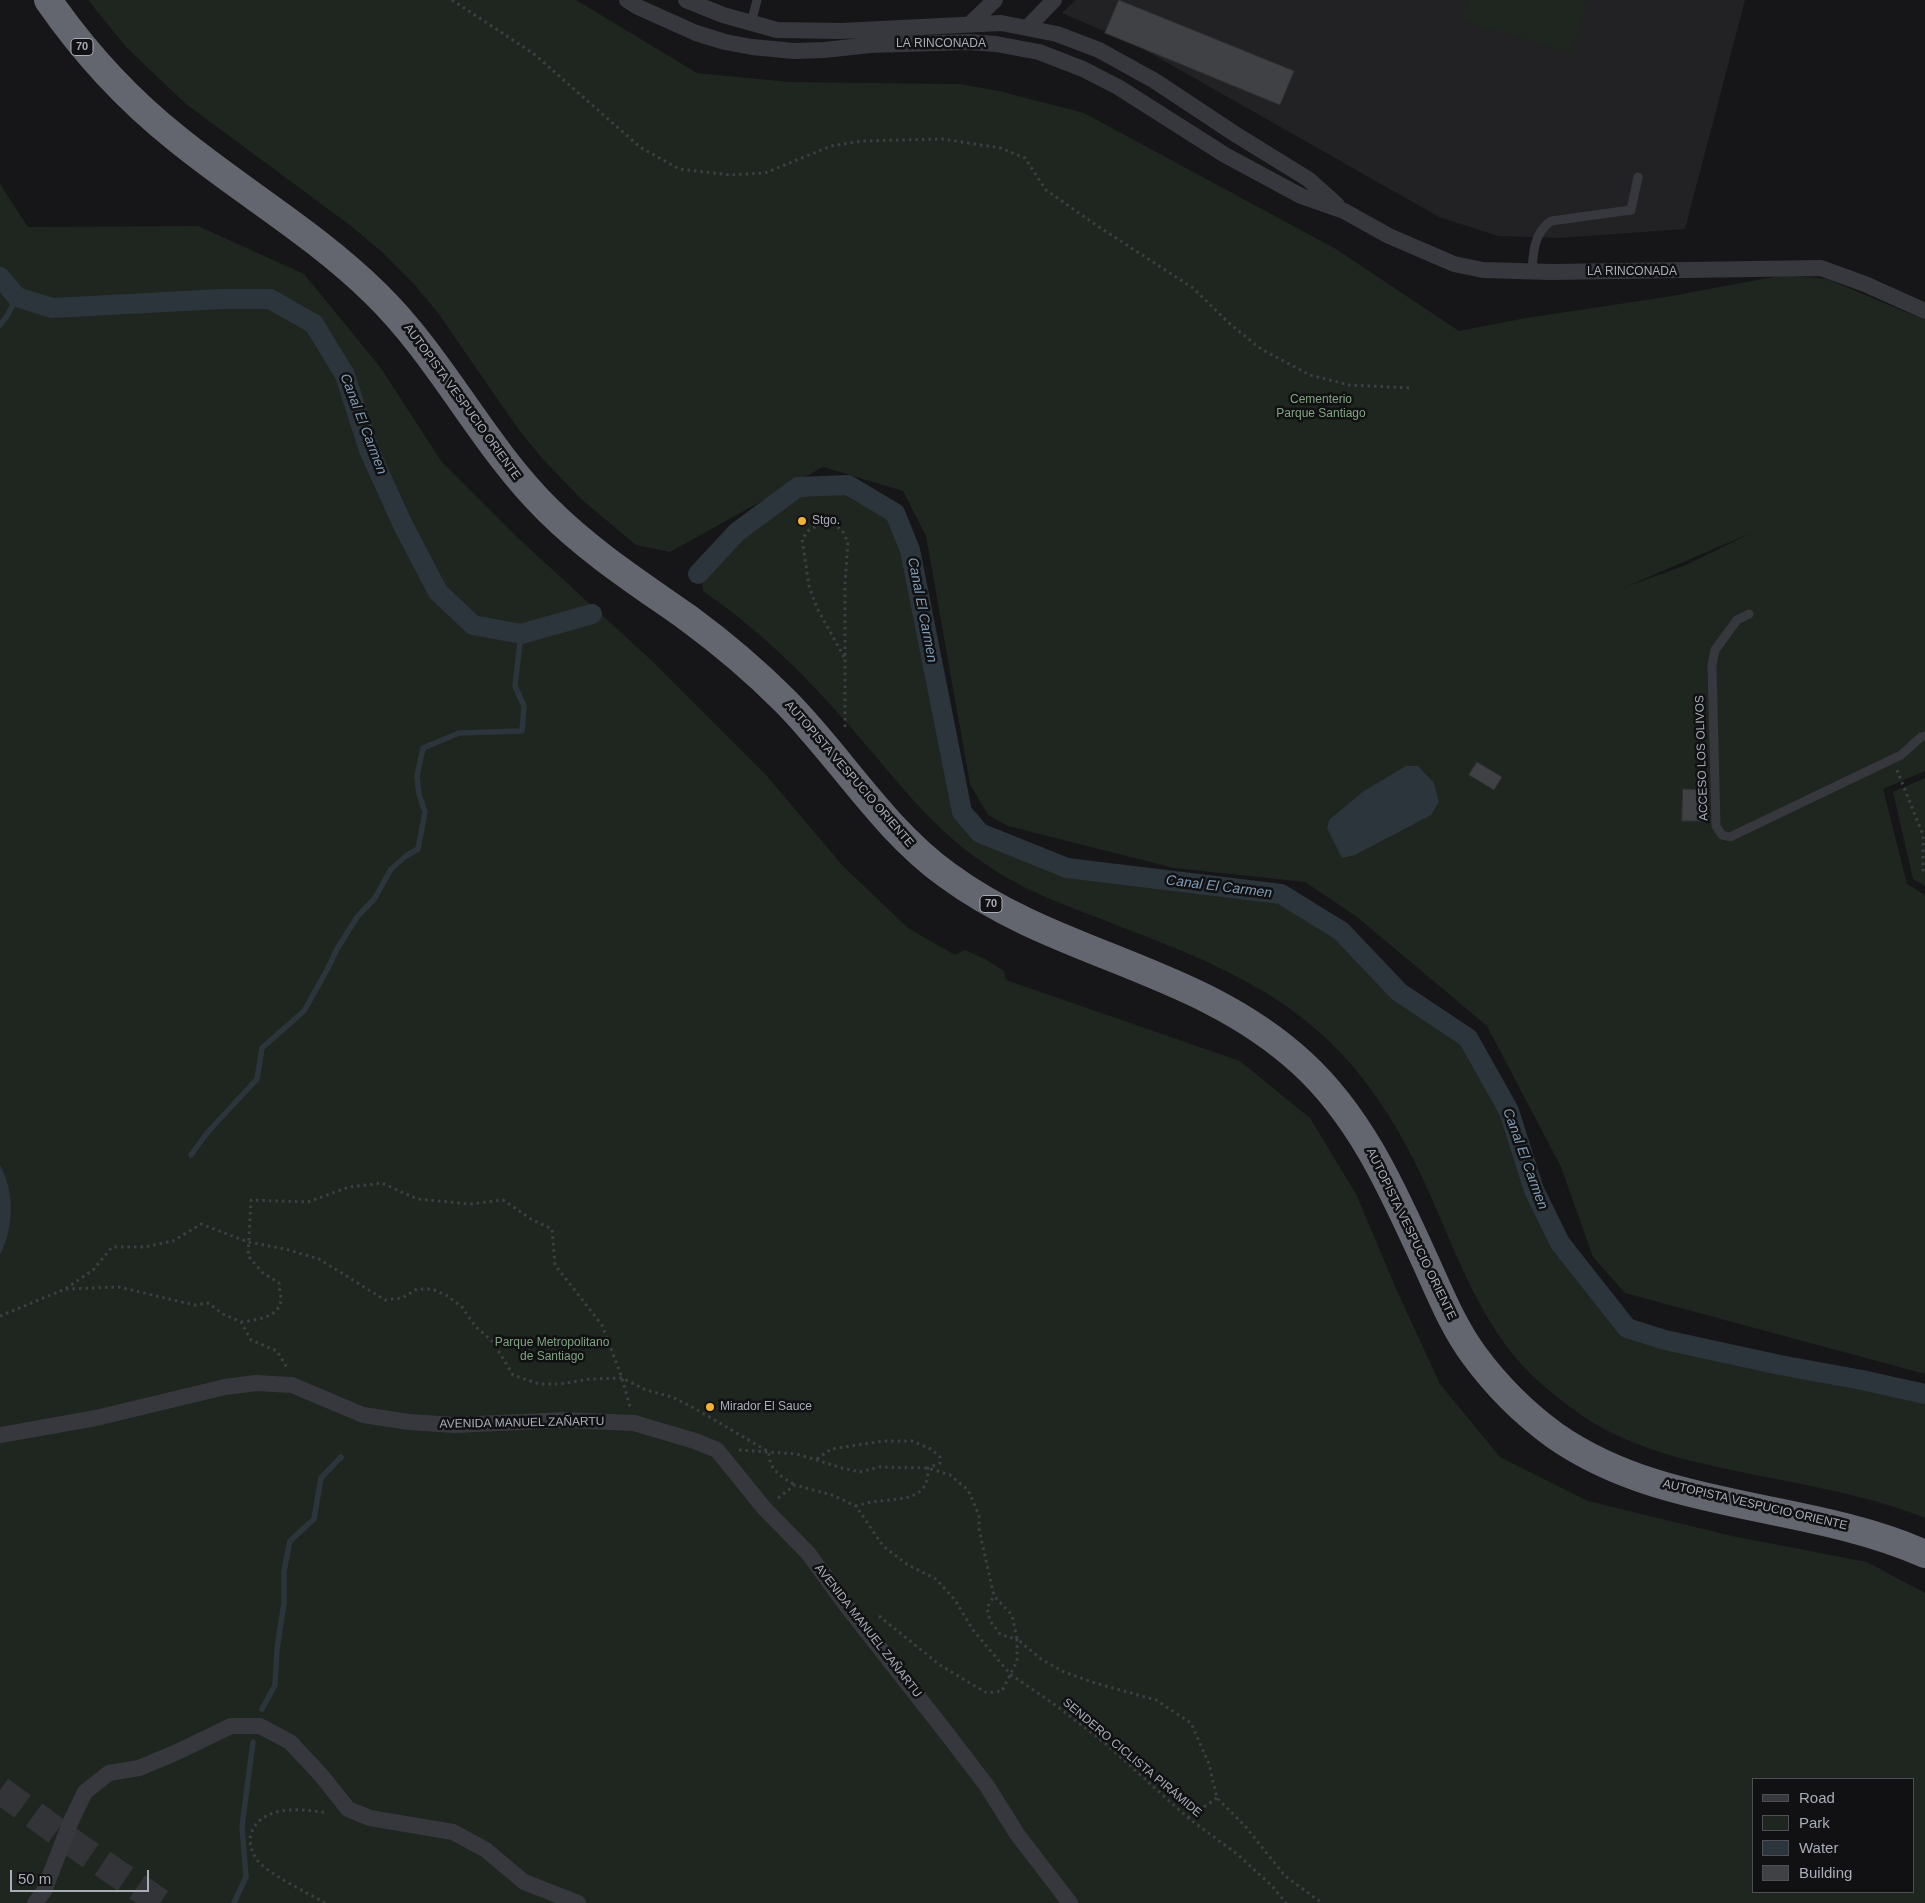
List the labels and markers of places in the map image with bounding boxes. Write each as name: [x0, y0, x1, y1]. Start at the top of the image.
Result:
place label: Stgo.: [812, 514, 840, 528]
marker: Stgo.: [796, 515, 808, 527]
place label: Mirador El Sauce: [720, 1400, 812, 1414]
marker: Mirador El Sauce: [704, 1401, 716, 1413]

